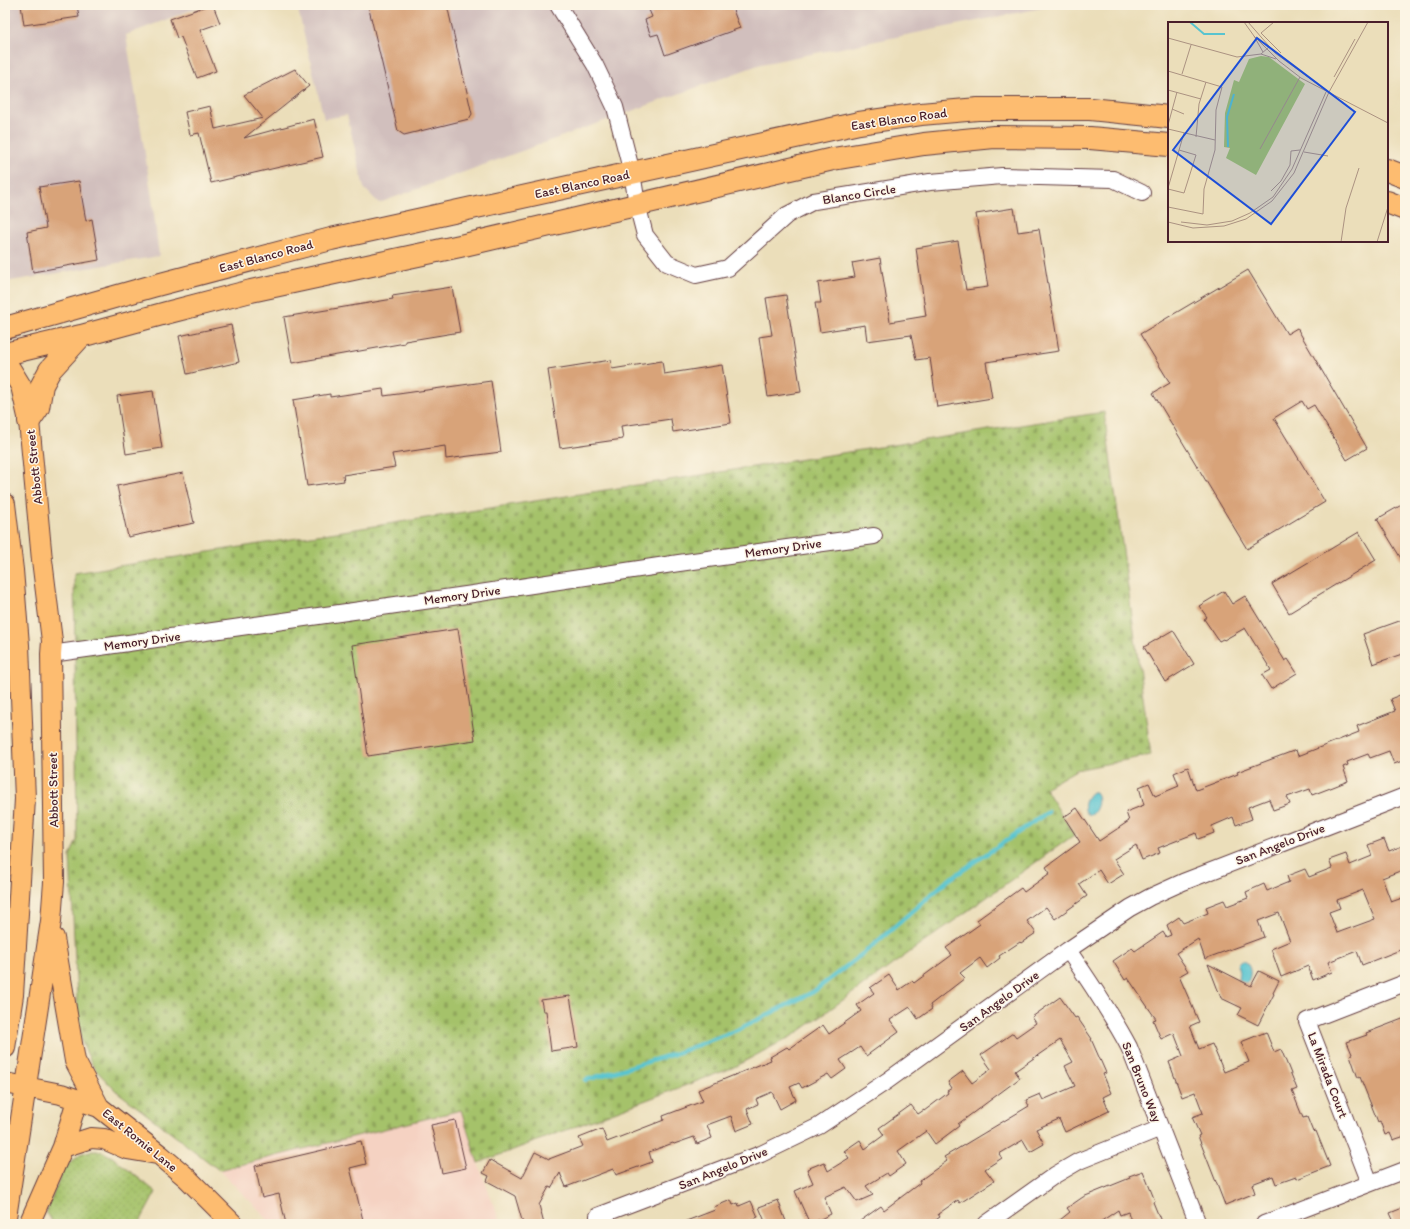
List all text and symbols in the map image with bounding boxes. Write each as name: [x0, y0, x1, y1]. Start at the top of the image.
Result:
inset map: [1168, 22, 1388, 242]
street label: East Blanco Road: [850, 105, 948, 133]
street label: East Blanco Road: [533, 167, 631, 201]
street label: Blanco Circle: [821, 181, 897, 207]
street label: East Blanco Road: [217, 236, 315, 276]
street label: Abbott Street: [23, 429, 45, 505]
street label: Memory Drive: [744, 535, 822, 561]
street label: Memory Drive: [423, 582, 501, 608]
street label: Memory Drive: [103, 628, 181, 654]
street label: Abbott Street: [45, 752, 61, 828]
street label: San Angelo Drive: [1233, 820, 1327, 868]
street label: San Angelo Drive: [956, 967, 1042, 1035]
street label: La Mirada Court: [1305, 1030, 1351, 1120]
street label: San Bruno Way: [1119, 1040, 1165, 1124]
street label: East Romie Lane: [100, 1105, 180, 1175]
street label: San Angelo Drive: [676, 1143, 770, 1193]

